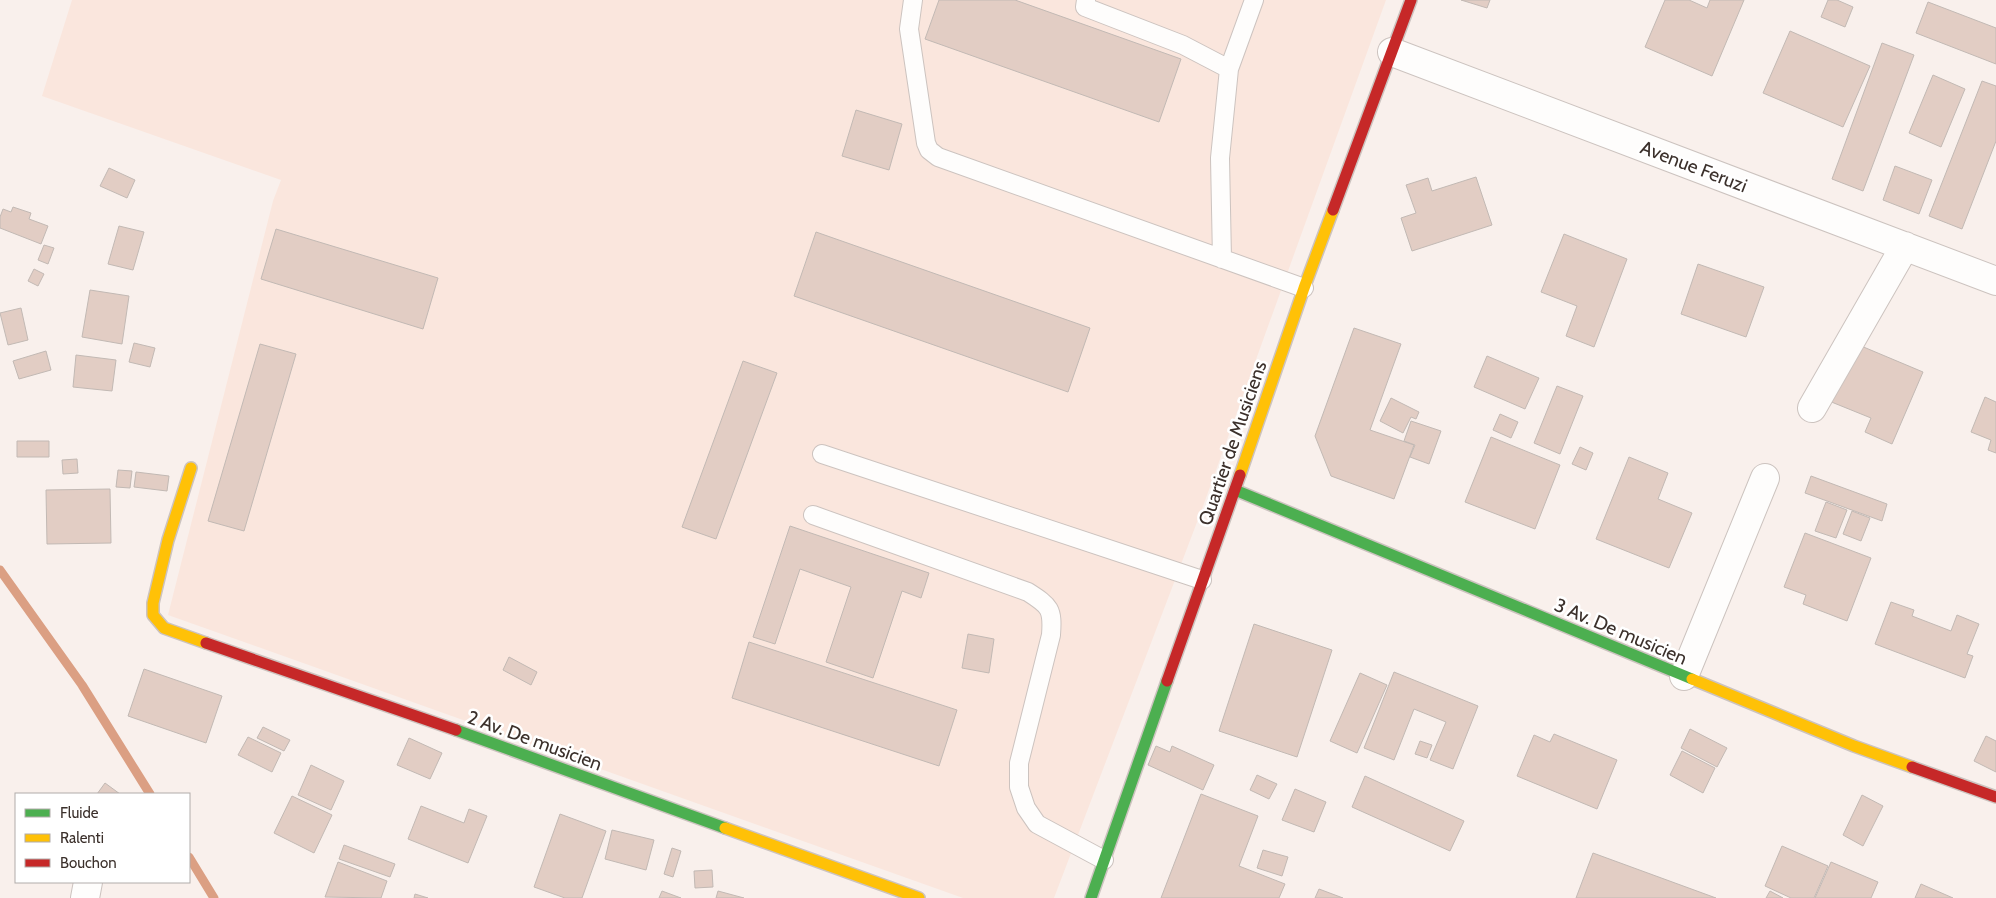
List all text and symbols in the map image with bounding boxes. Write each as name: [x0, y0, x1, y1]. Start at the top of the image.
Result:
street label: Avenue Feruzi: [1637, 136, 1750, 197]
street label: Quartier de Musiciens: [1194, 358, 1271, 528]
street label: 3 Av. De musicien: [1551, 593, 1691, 670]
street label: 2 Av. De musicien: [464, 705, 605, 775]
legend: [15, 793, 190, 883]
text: Fluide: [60, 804, 99, 822]
text: Ralenti: [60, 829, 104, 847]
text: Bouchon: [60, 854, 117, 872]

